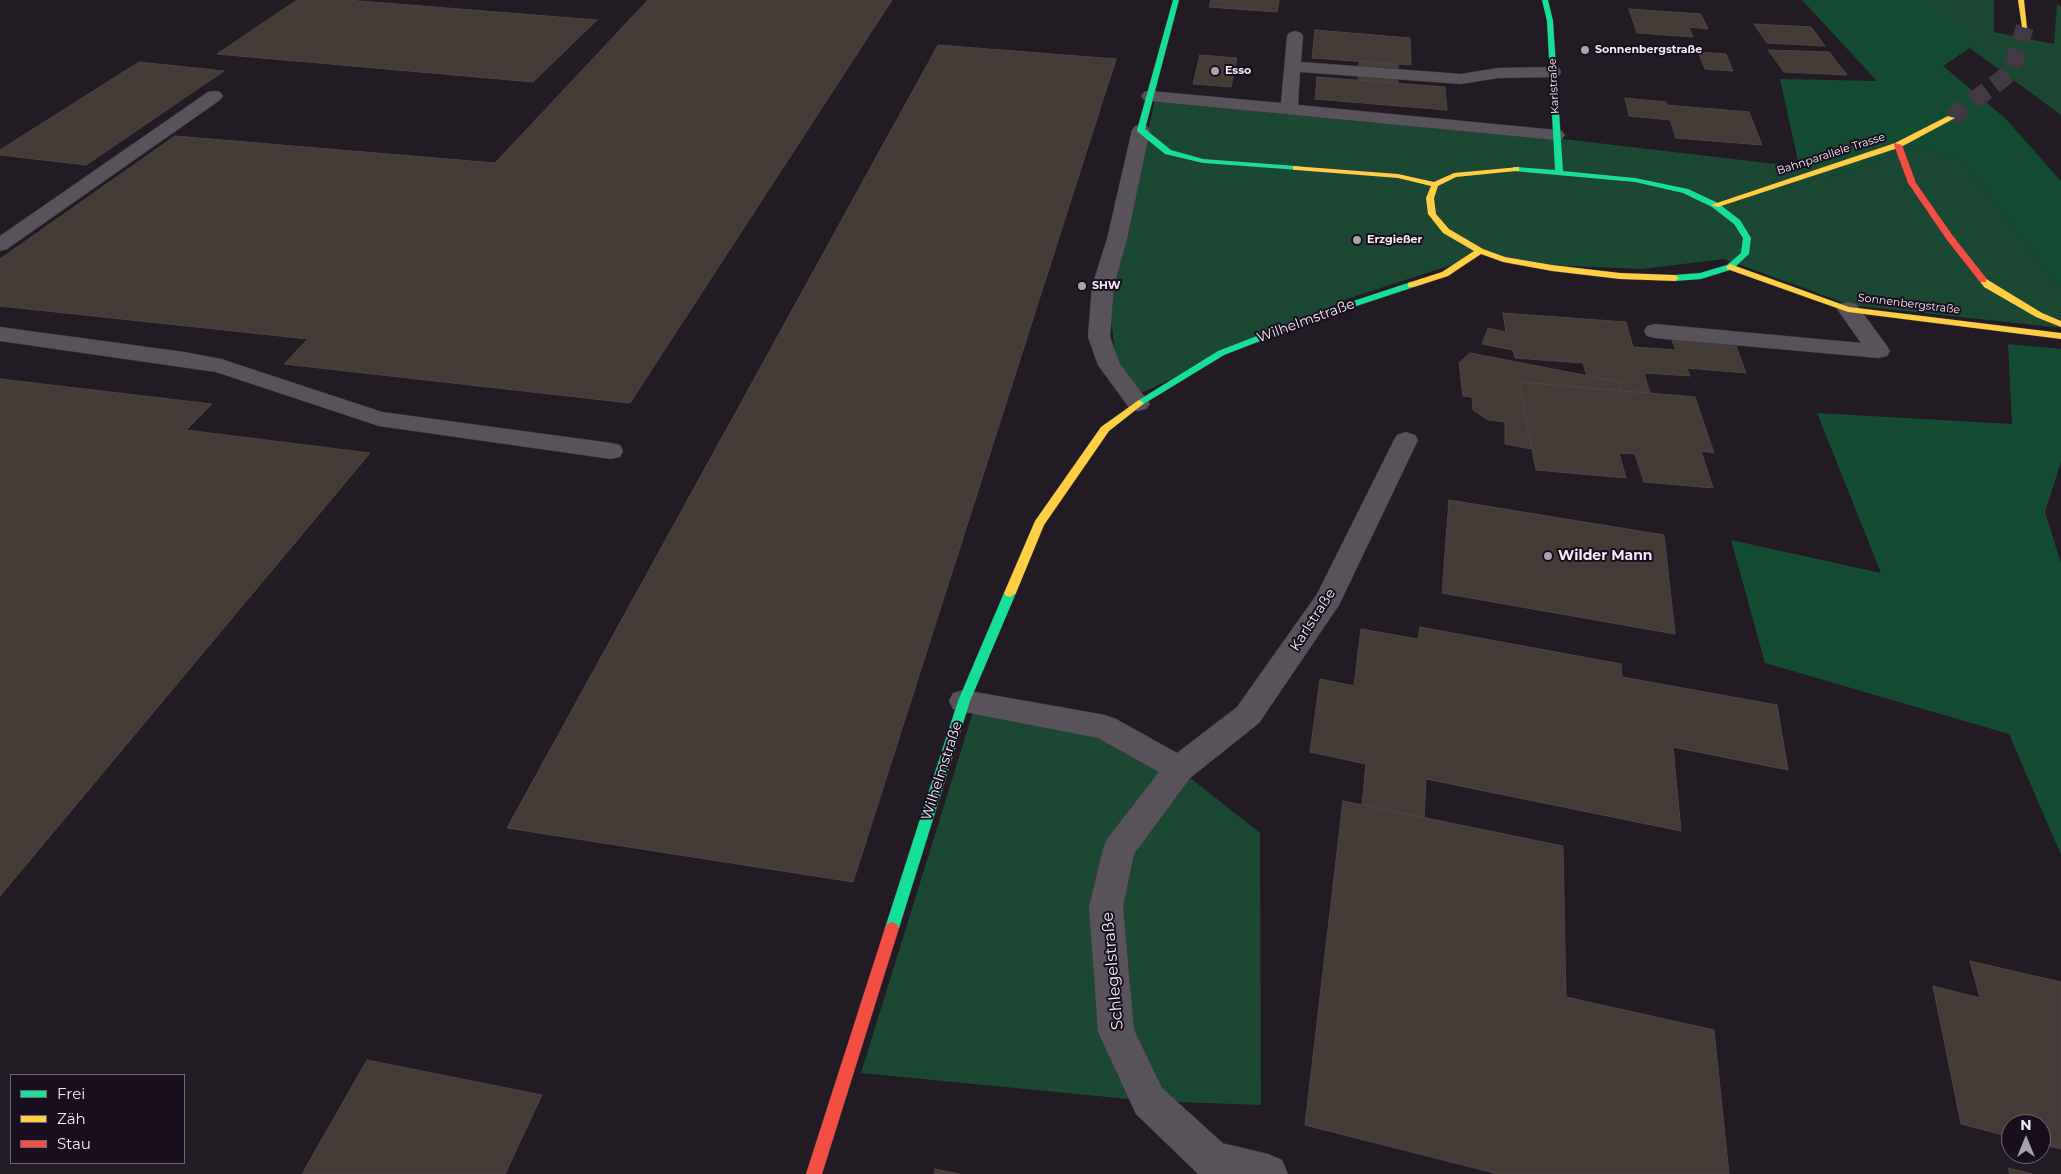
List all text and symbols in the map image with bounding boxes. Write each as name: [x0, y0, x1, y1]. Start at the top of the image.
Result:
place label: Sonnenbergstraße: [1595, 43, 1702, 57]
marker: Sonnenbergstraße: [1579, 44, 1591, 56]
street label: Karlstraße: [1546, 58, 1562, 114]
place label: Esso: [1225, 64, 1251, 78]
marker: Esso: [1209, 65, 1221, 77]
street label: Bahnparallele Trasse: [1775, 130, 1887, 178]
place label: Erzgießer: [1367, 233, 1422, 247]
marker: Erzgießer: [1351, 234, 1363, 246]
place label: SHW: [1092, 279, 1121, 293]
marker: SHW: [1076, 280, 1088, 292]
street label: Sonnenbergstraße: [1857, 291, 1961, 317]
street label: Wilhelmstraße: [1255, 295, 1357, 347]
place label: Wilder Mann: [1558, 548, 1653, 564]
marker: Wilder Mann: [1542, 550, 1554, 562]
street label: Karlstraße: [1287, 586, 1339, 654]
street label: Wilhelmstraße: [918, 719, 966, 823]
street label: Schlegelstraße: [1098, 911, 1128, 1031]
legend: [10, 1074, 185, 1164]
text: Frei: [57, 1084, 85, 1103]
text: Zäh: [57, 1109, 86, 1128]
north arrow: [2001, 1114, 2051, 1164]
text: N: [2020, 1116, 2032, 1134]
text: Stau: [57, 1134, 91, 1153]

